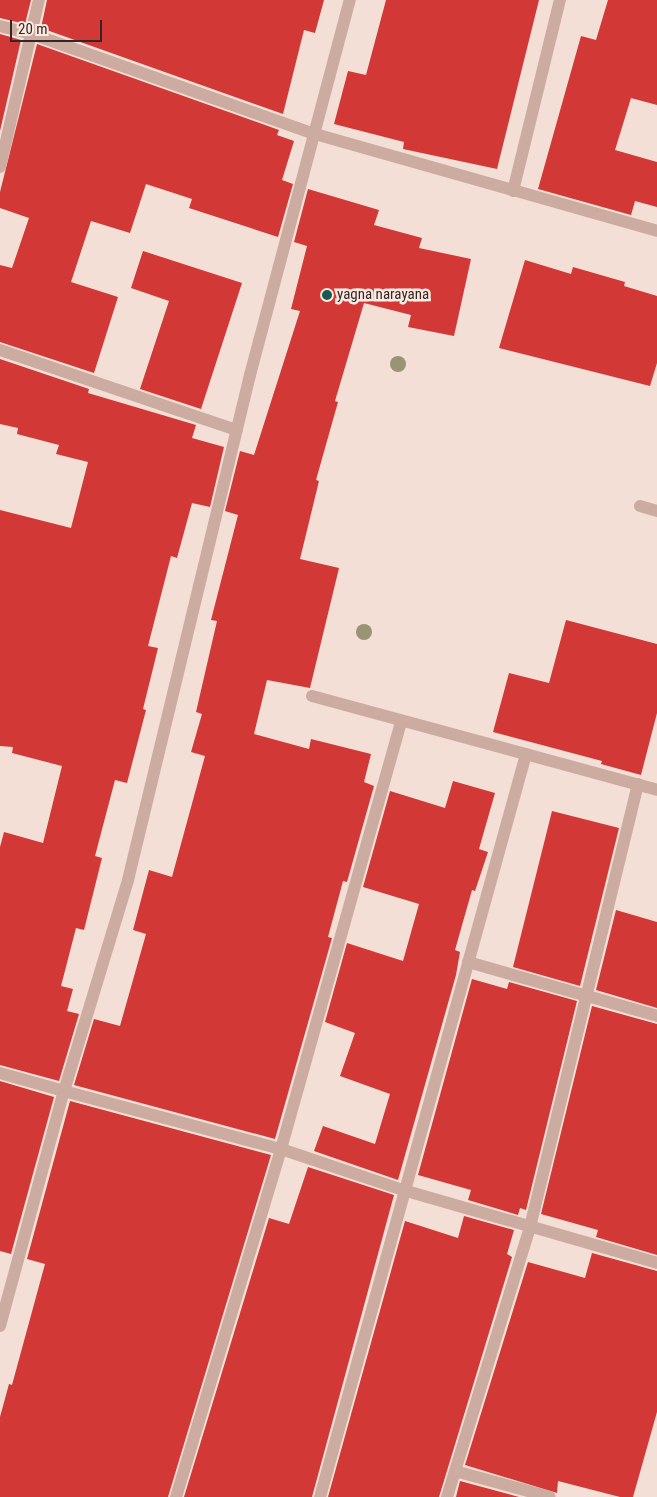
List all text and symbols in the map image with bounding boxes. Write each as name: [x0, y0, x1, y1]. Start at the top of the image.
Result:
scale bar: [12, 10, 105, 42]
text: 20 m: [18, 20, 48, 38]
place label: yagna narayana: [337, 286, 429, 304]
marker: yagna narayana: [321, 289, 333, 301]

